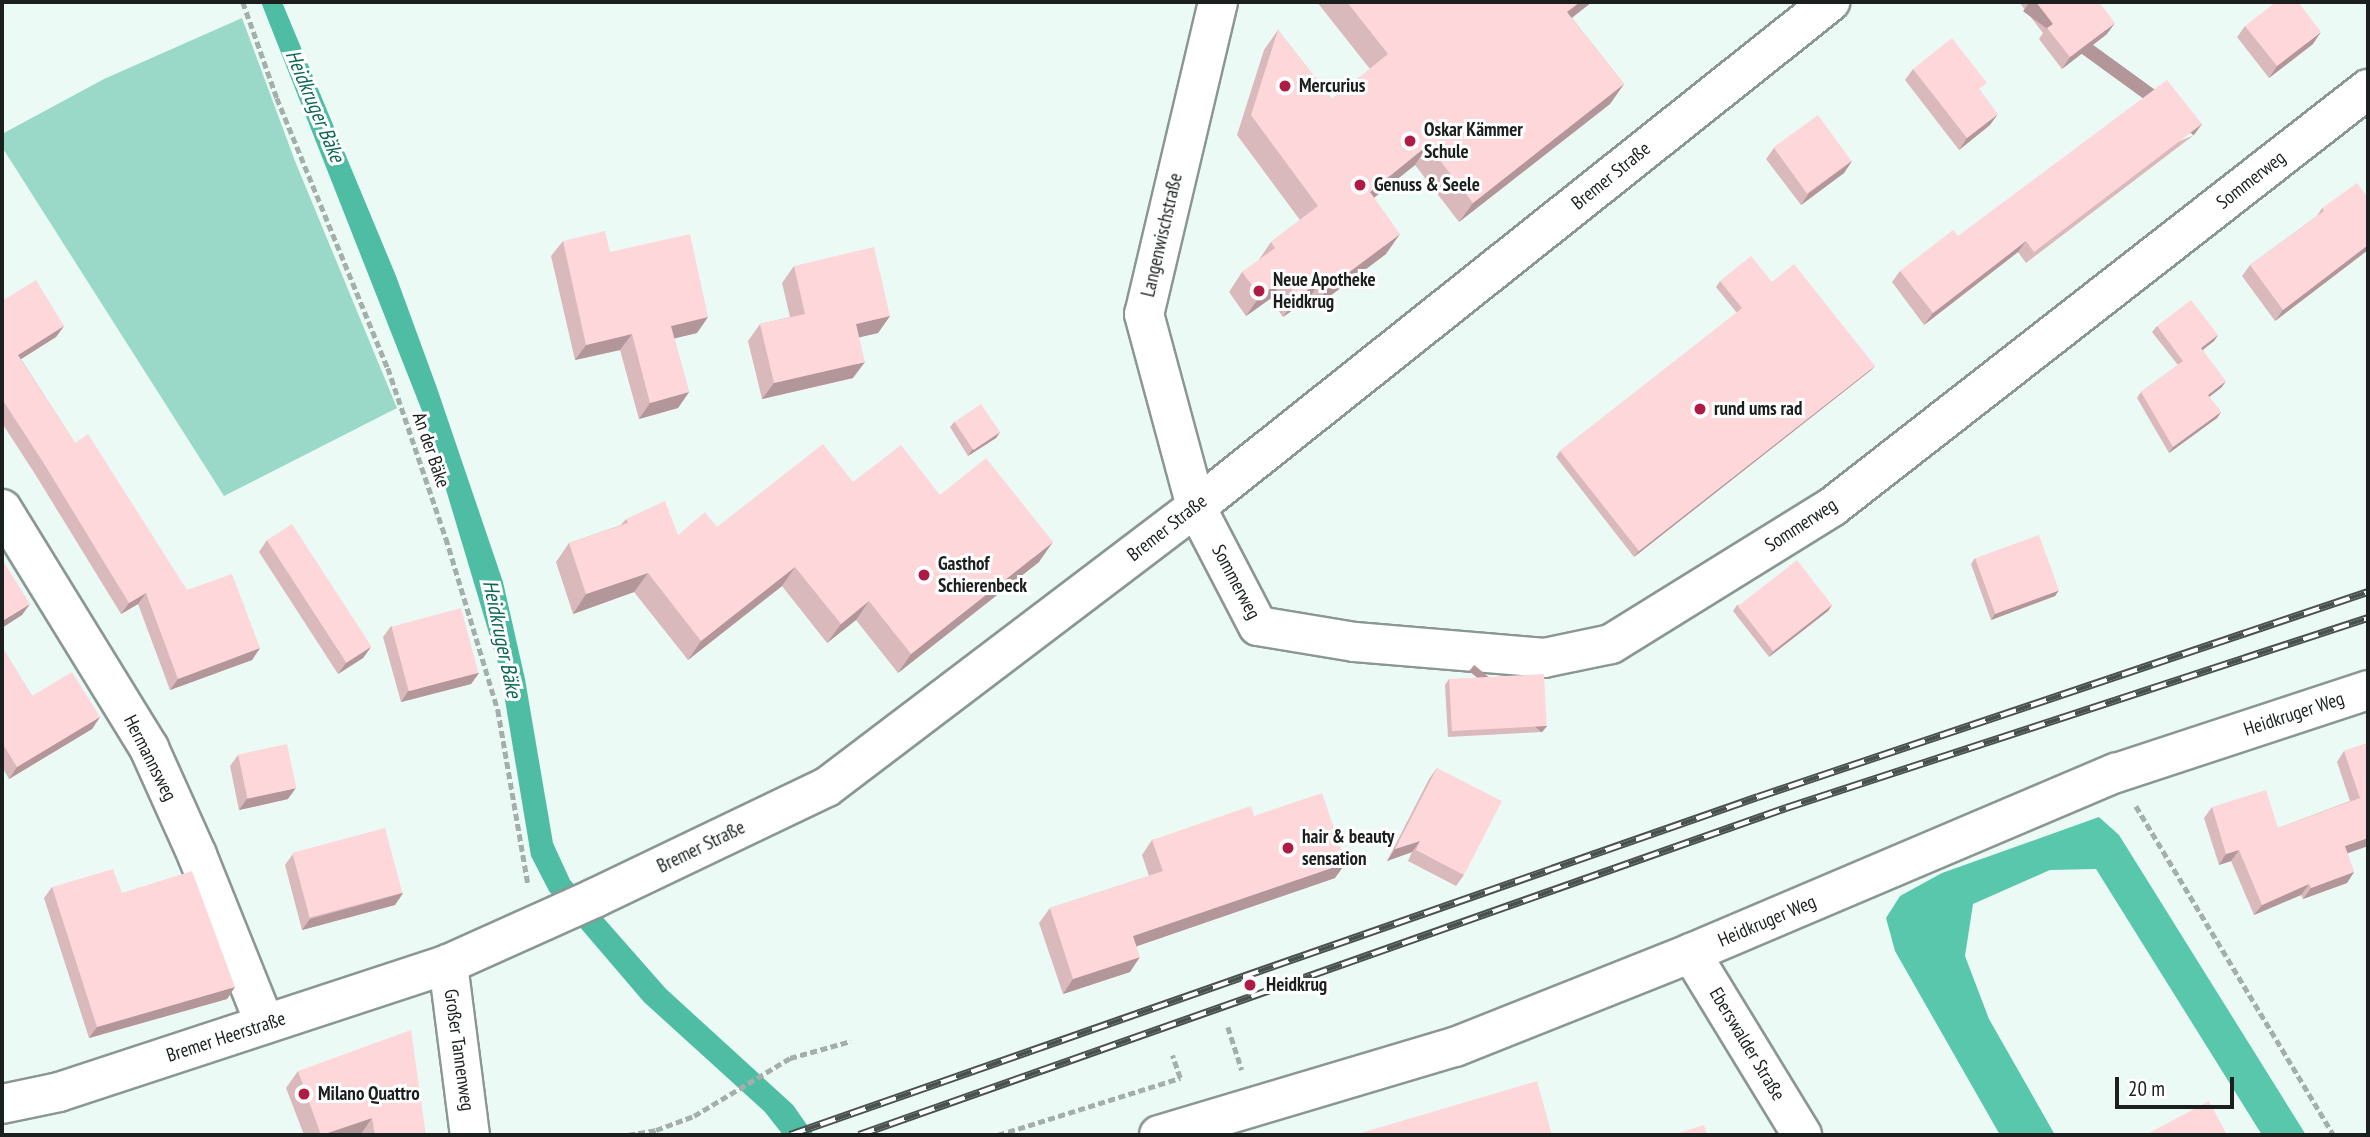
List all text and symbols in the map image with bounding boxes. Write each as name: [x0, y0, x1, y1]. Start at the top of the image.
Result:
water label: Heidkruger Bäke: [280, 46, 350, 166]
place label: Mercurius: [1299, 75, 1365, 97]
marker: Mercurius: [1277, 78, 1293, 94]
place label: Oskar Kämmer Schule: [1424, 119, 1523, 163]
marker: Oskar Kämmer Schule: [1402, 133, 1418, 149]
street label: Bremer Straße: [1567, 137, 1655, 215]
street label: Sommerweg: [2212, 146, 2290, 214]
street label: Langenwischstraße: [1137, 171, 1187, 299]
place label: Genuss & Seele: [1374, 174, 1480, 196]
marker: Genuss & Seele: [1352, 177, 1368, 193]
place label: Neue Apotheke Heidkrug: [1273, 269, 1376, 313]
marker: Neue Apotheke Heidkrug: [1251, 283, 1267, 299]
place label: rund ums rad: [1714, 398, 1802, 420]
marker: rund ums rad: [1692, 401, 1708, 417]
street label: An der Bäke: [407, 409, 455, 491]
street label: Bremer Straße: [1123, 490, 1211, 566]
street label: Sommerweg: [1761, 493, 1841, 557]
street label: Sommerweg: [1207, 541, 1265, 623]
place label: Gasthof Schierenbeck: [938, 553, 1027, 597]
marker: Gasthof Schierenbeck: [916, 567, 932, 583]
water label: Heidkruger Bäke: [477, 578, 527, 700]
street label: Heidkruger Weg: [2241, 687, 2347, 741]
street label: Hermannsweg: [119, 711, 181, 805]
street label: Bremer Straße: [653, 816, 749, 878]
place label: hair & beauty sensation: [1302, 826, 1394, 870]
marker: hair & beauty sensation: [1280, 840, 1296, 856]
street label: Heidkruger Weg: [1714, 890, 1820, 952]
place label: Heidkrug: [1266, 974, 1327, 996]
marker: Heidkrug: [1240, 975, 1260, 995]
street label: Eberswalder Straße: [1704, 983, 1790, 1105]
street label: Großer Tannenweg: [439, 987, 479, 1113]
street label: Bremer Heerstraße: [164, 1007, 288, 1067]
scale bar: [2118, 1064, 2237, 1108]
text: 20 m: [2128, 1075, 2165, 1102]
place label: Milano Quattro: [318, 1083, 420, 1105]
marker: Milano Quattro: [296, 1086, 312, 1102]

